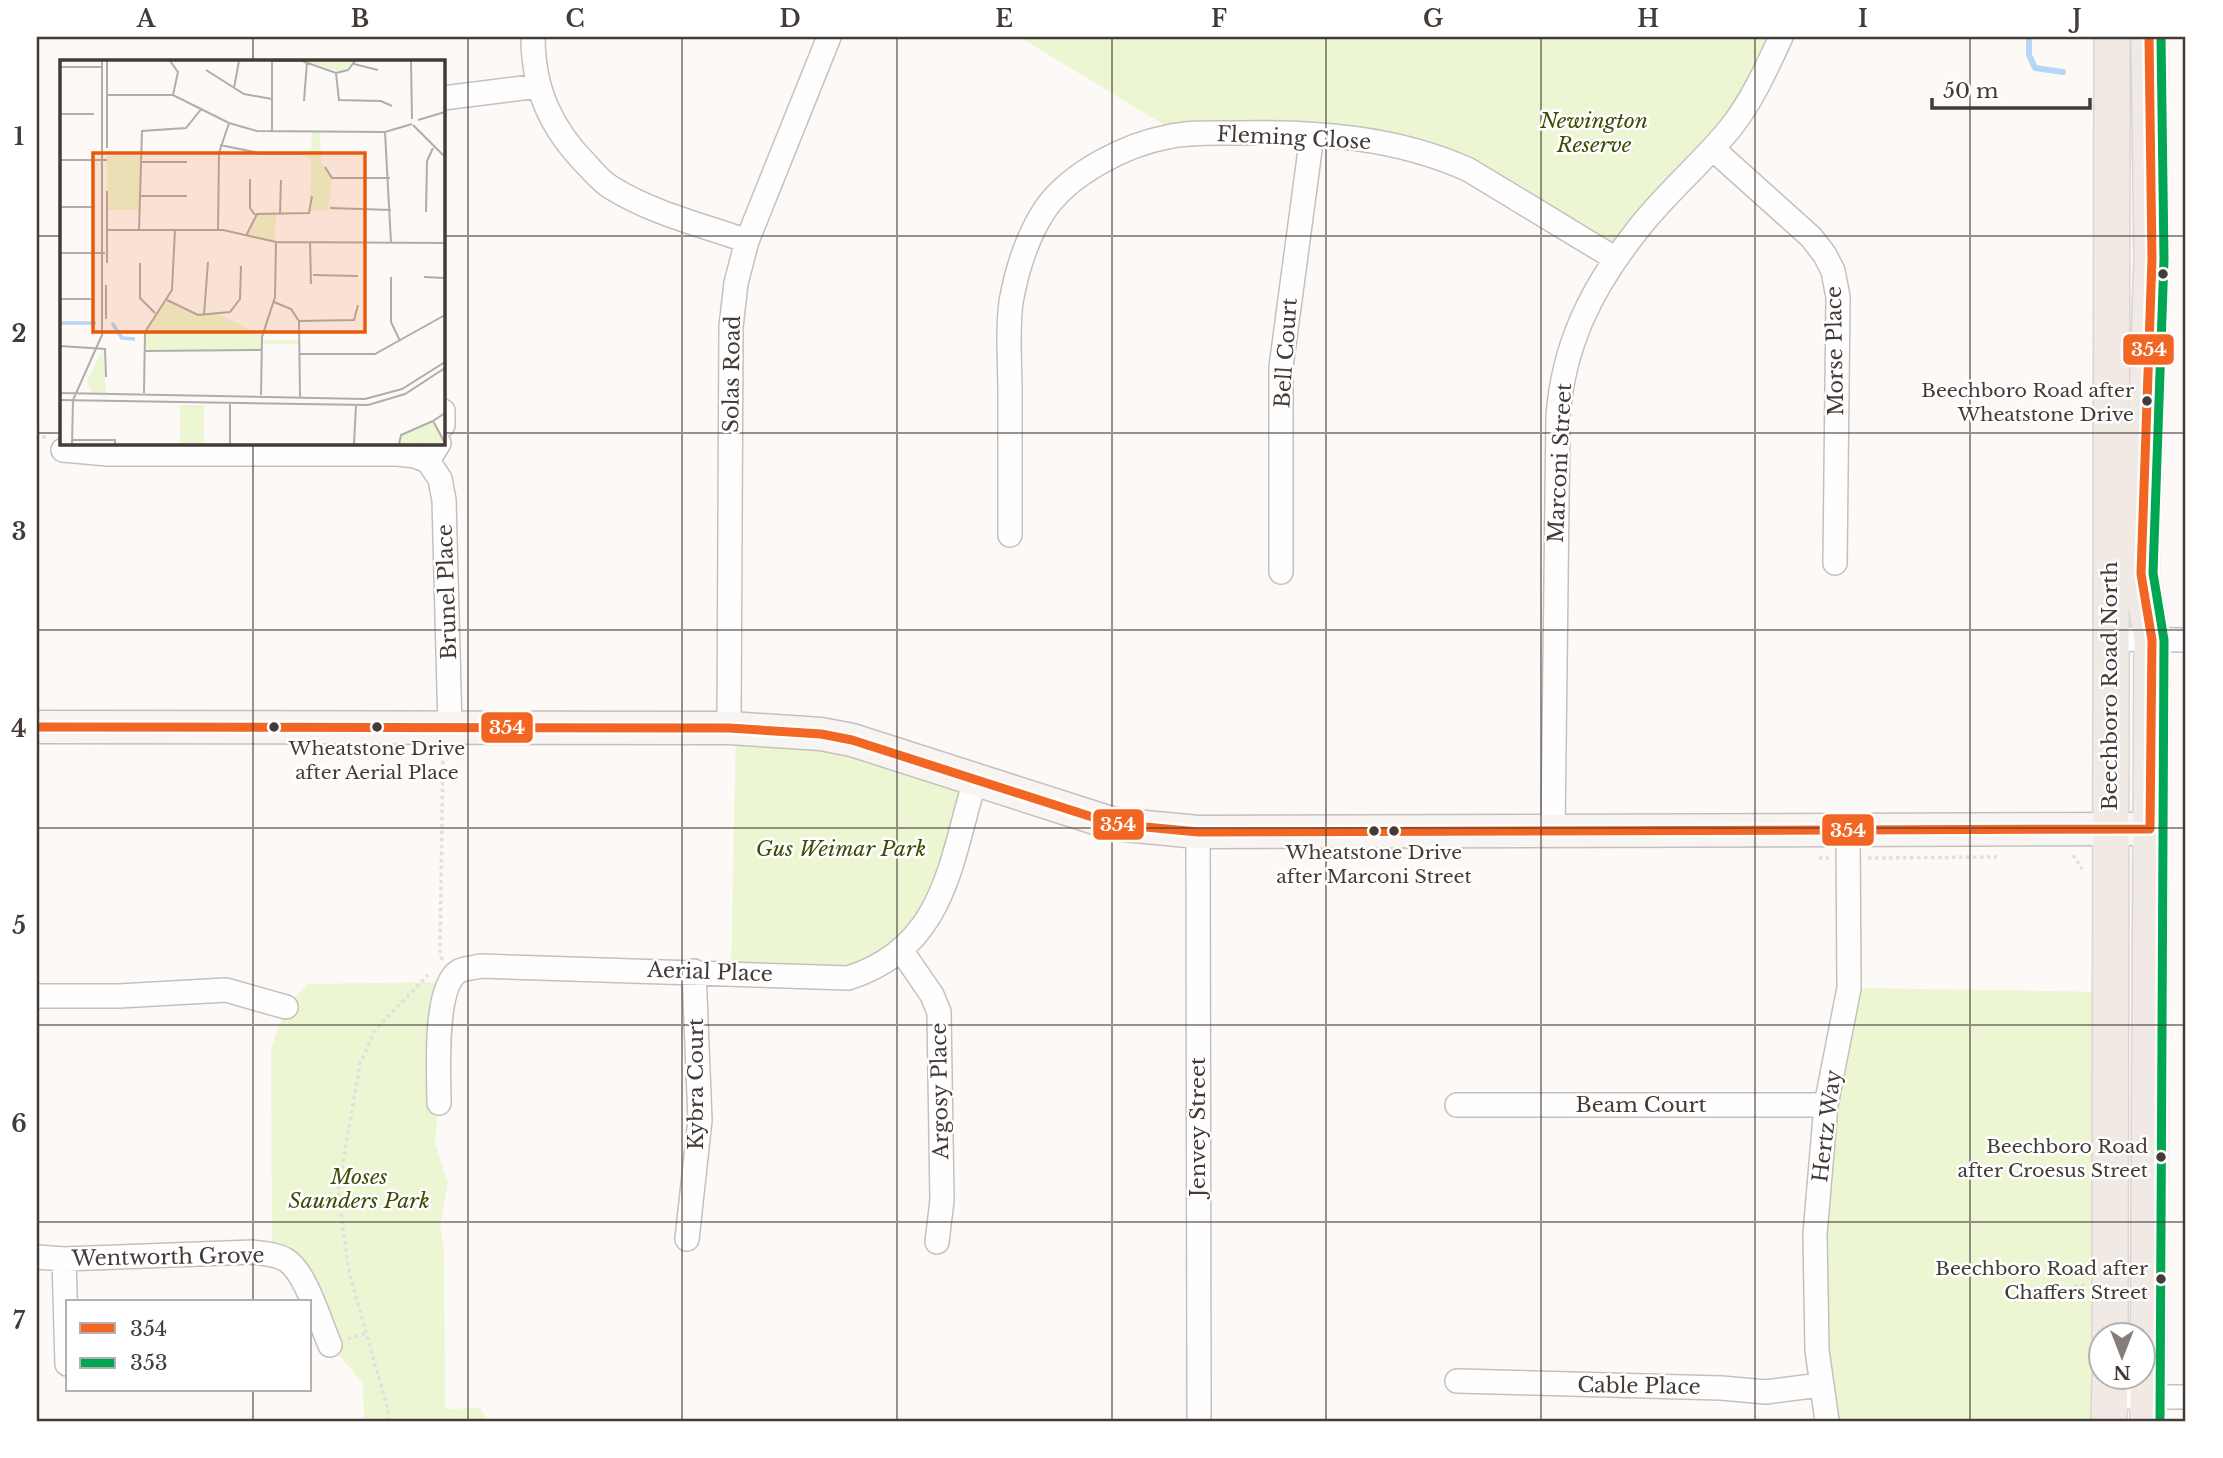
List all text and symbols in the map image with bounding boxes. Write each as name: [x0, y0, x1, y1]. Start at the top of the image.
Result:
text: A: [136, 5, 157, 33]
text: B: [351, 5, 369, 33]
text: C: [566, 5, 584, 33]
text: D: [779, 5, 801, 33]
text: E: [995, 5, 1013, 33]
text: F: [1211, 5, 1227, 33]
text: G: [1423, 5, 1443, 33]
text: H: [1637, 5, 1659, 33]
text: I: [1858, 5, 1868, 33]
text: J: [2068, 5, 2082, 33]
inset map: [60, 60, 444, 444]
scale bar: [1932, 66, 2090, 110]
text: 50 m: [1943, 78, 1999, 104]
park label: Newington Reserve: [1539, 108, 1648, 158]
street label: Fleming Close: [1216, 121, 1372, 155]
text: 1: [14, 123, 24, 151]
unlabelled marker: [2156, 267, 2170, 281]
street label: Morse Place: [1821, 286, 1849, 416]
street label: Bell Court: [1269, 297, 1303, 409]
street label: Solas Road: [718, 315, 746, 433]
text: 2: [12, 320, 26, 348]
line badge: 354: [2122, 333, 2175, 366]
text: 354: [2131, 338, 2167, 361]
place label: Beechboro Road after Wheatstone Drive: [1921, 379, 2134, 426]
street label: Marconi Street: [1543, 382, 1577, 544]
marker: Beechboro Road after Wheatstone Drive: [2140, 394, 2154, 408]
text: 3: [12, 518, 26, 546]
street label: Brunel Place: [432, 524, 462, 660]
street label: Beechboro Road North: [2097, 561, 2123, 811]
line badge: 354: [480, 711, 534, 744]
text: 4: [11, 715, 27, 743]
text: 354: [489, 716, 525, 739]
unlabelled marker: [267, 720, 281, 734]
marker: Wheatstone Drive after Aerial Place: [370, 720, 384, 734]
place label: Wheatstone Drive after Aerial Place: [288, 737, 465, 784]
line badge: 354: [1092, 808, 1145, 841]
text: 354: [1100, 813, 1136, 836]
line badge: 354: [1821, 813, 1875, 847]
text: 354: [1830, 819, 1866, 842]
marker: Wheatstone Drive after Marconi Street: [1367, 824, 1381, 838]
unlabelled marker: [1387, 824, 1401, 838]
park label: Gus Weimar Park: [756, 836, 926, 862]
place label: Wheatstone Drive after Marconi Street: [1276, 841, 1472, 888]
text: 5: [12, 912, 26, 940]
street label: Aerial Place: [646, 957, 773, 987]
street label: Kybra Court: [683, 1018, 709, 1150]
street label: Argosy Place: [926, 1022, 954, 1161]
street label: Jenvey Street: [1185, 1057, 1211, 1200]
street label: Hertz Way: [1807, 1068, 1847, 1184]
street label: Beam Court: [1576, 1092, 1707, 1118]
text: 6: [11, 1110, 27, 1138]
place label: Beechboro Road after Croesus Street: [1958, 1135, 2149, 1182]
marker: Beechboro Road after Croesus Street: [2154, 1150, 2168, 1164]
park label: Moses Saunders Park: [288, 1164, 430, 1214]
street label: Wentworth Grove: [70, 1242, 265, 1272]
place label: Beechboro Road after Chaffers Street: [1935, 1257, 2149, 1304]
marker: Beechboro Road after Chaffers Street: [2154, 1272, 2168, 1286]
legend: [66, 1300, 312, 1392]
text: 7: [13, 1307, 26, 1335]
text: 354: [130, 1316, 167, 1342]
north arrow: [2086, 1322, 2156, 1392]
text: 353: [130, 1350, 168, 1376]
text: N: [2113, 1361, 2131, 1384]
street label: Cable Place: [1577, 1372, 1701, 1400]

